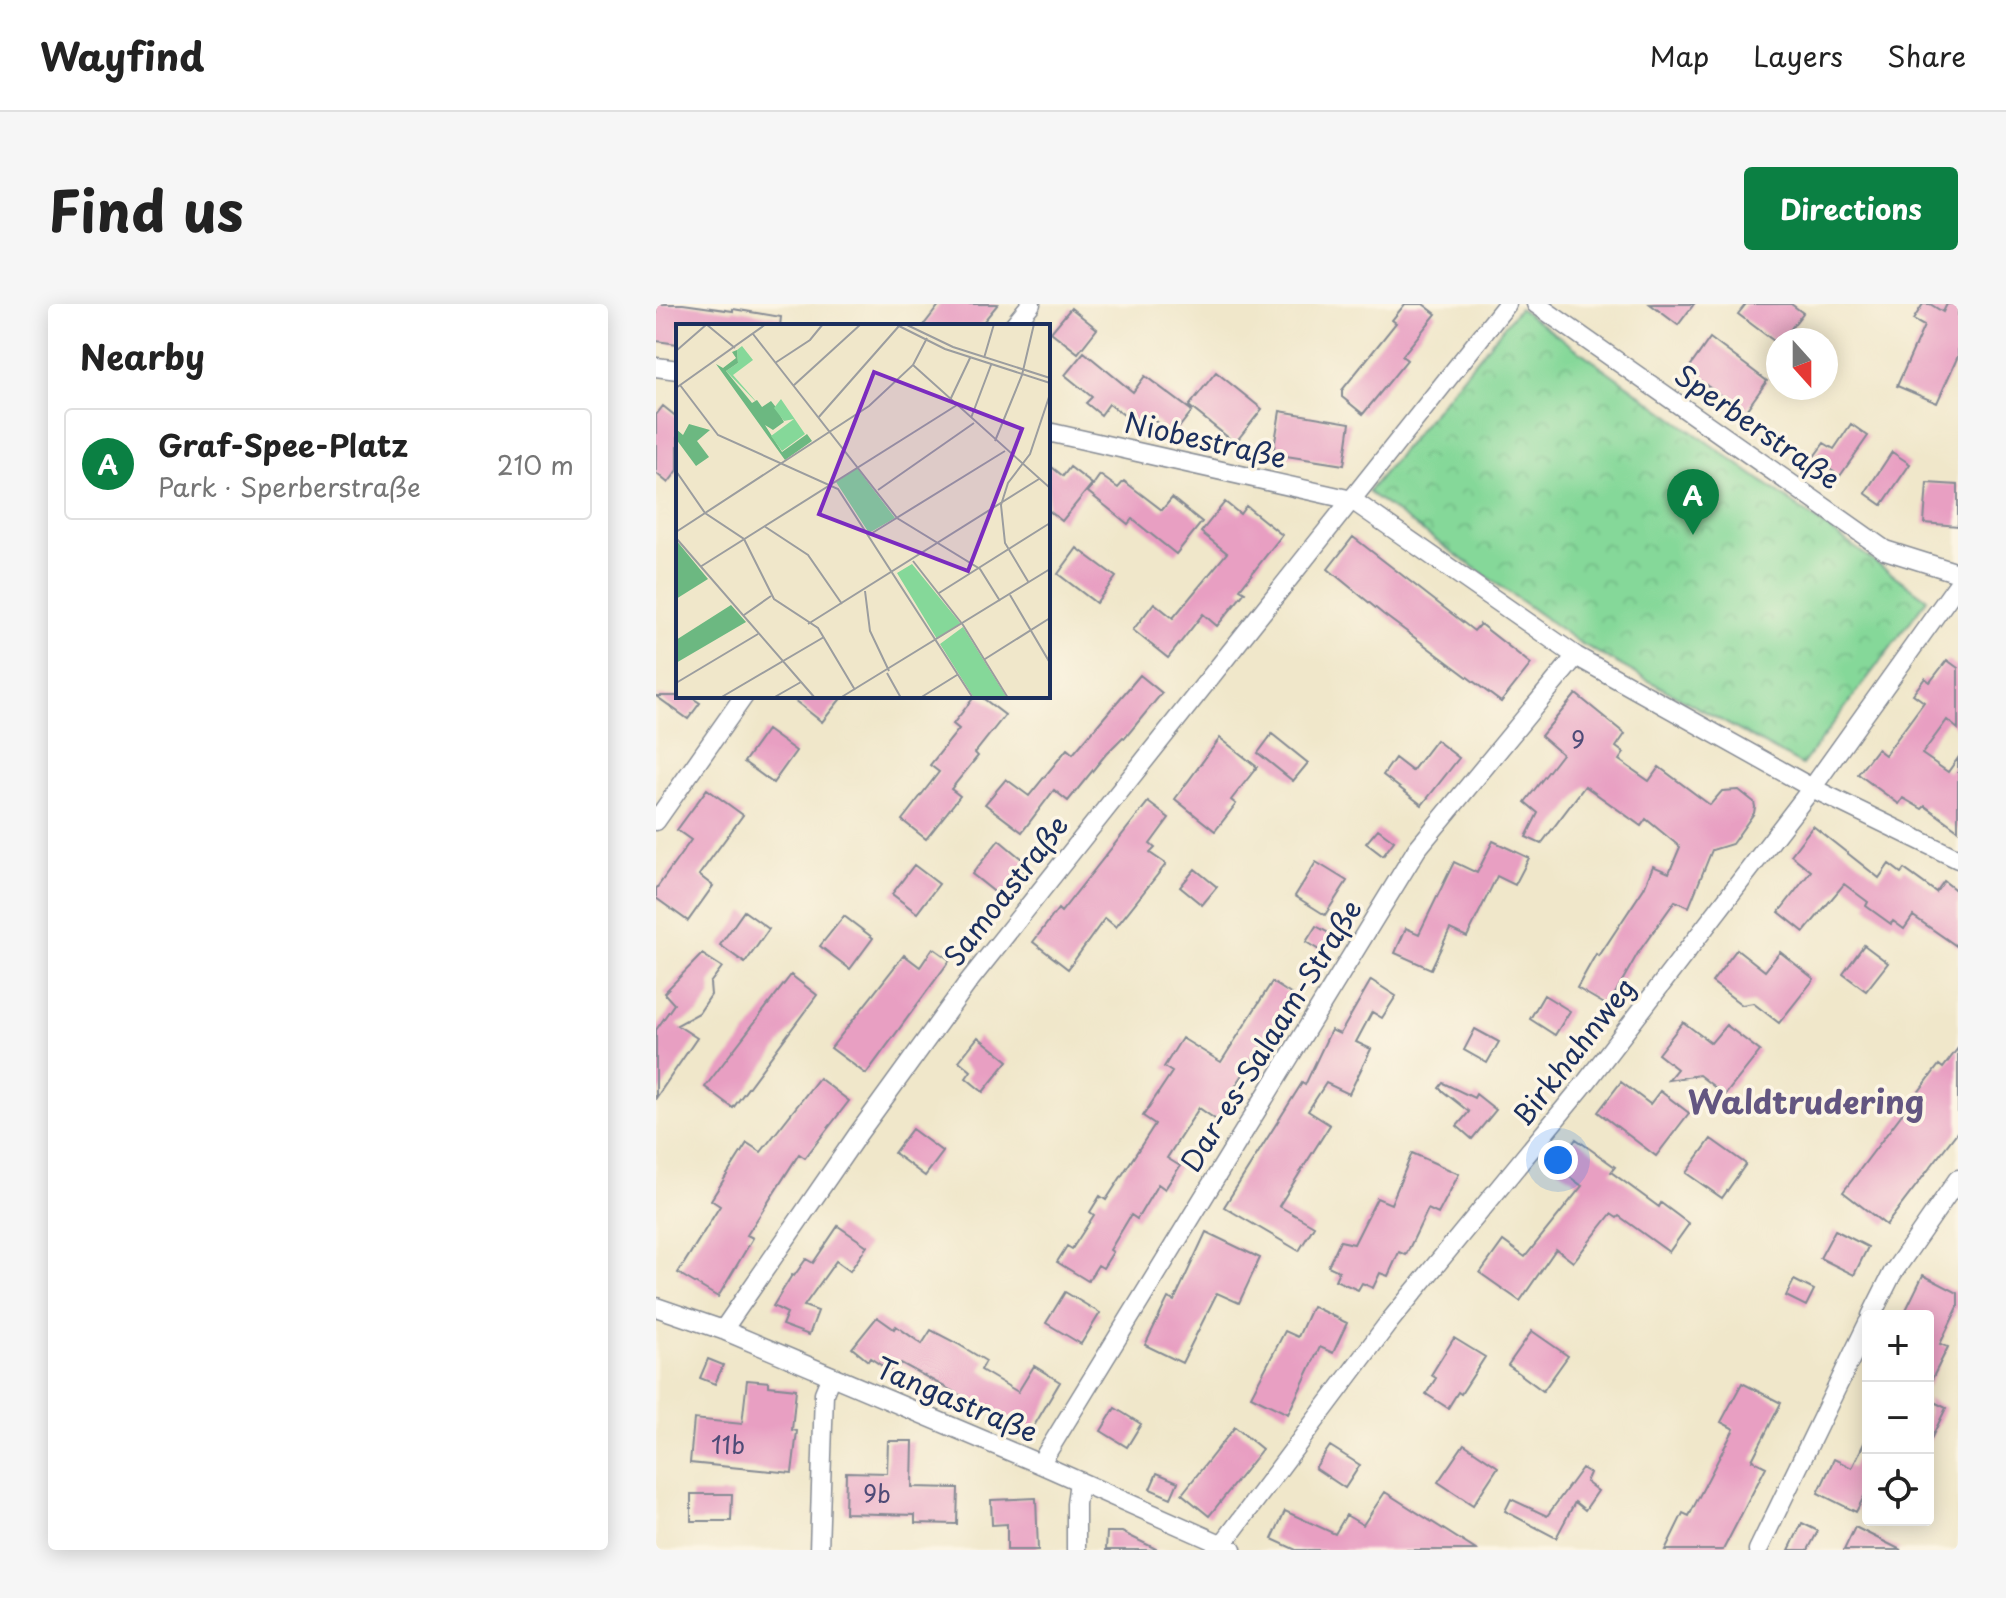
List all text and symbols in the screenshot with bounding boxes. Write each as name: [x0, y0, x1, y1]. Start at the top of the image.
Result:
text: Wayfind: [40, 27, 204, 84]
text: Map: [1649, 34, 1709, 77]
text: Layers: [1753, 34, 1843, 77]
text: Share: [1887, 34, 1966, 77]
text: Find us: [48, 166, 244, 251]
button: Directions: [1744, 167, 1958, 250]
inset map: [676, 324, 1050, 698]
north arrow: [1766, 328, 1838, 400]
text: Nearby: [80, 330, 205, 382]
street label: Sperberstraße: [1666, 353, 1850, 499]
street label: Niobestraße: [1121, 399, 1291, 479]
text: Graf-Spee-Platz: [158, 422, 408, 467]
text: A: [98, 445, 118, 484]
text: 210 m: [497, 445, 574, 484]
text: Park · Sperberstraße: [158, 467, 421, 506]
pin: A: [1667, 469, 1719, 535]
house number: 9: [1571, 721, 1585, 757]
street label: Samoastraße: [932, 805, 1078, 975]
street label: Dar-es-Salaam-Straße: [1169, 890, 1371, 1180]
street label: Birkhahnweg: [1501, 967, 1645, 1135]
district label: Waldtrudering: [1688, 1077, 1924, 1125]
your location: [1538, 1140, 1578, 1180]
map controls: [1862, 1310, 1934, 1526]
button: +: [1862, 1310, 1934, 1382]
street label: Tangastraße: [869, 1345, 1045, 1453]
button: −: [1862, 1382, 1934, 1454]
house number: 11b: [711, 1426, 745, 1462]
button: locate: [1862, 1454, 1934, 1526]
house number: 9b: [863, 1475, 891, 1511]

